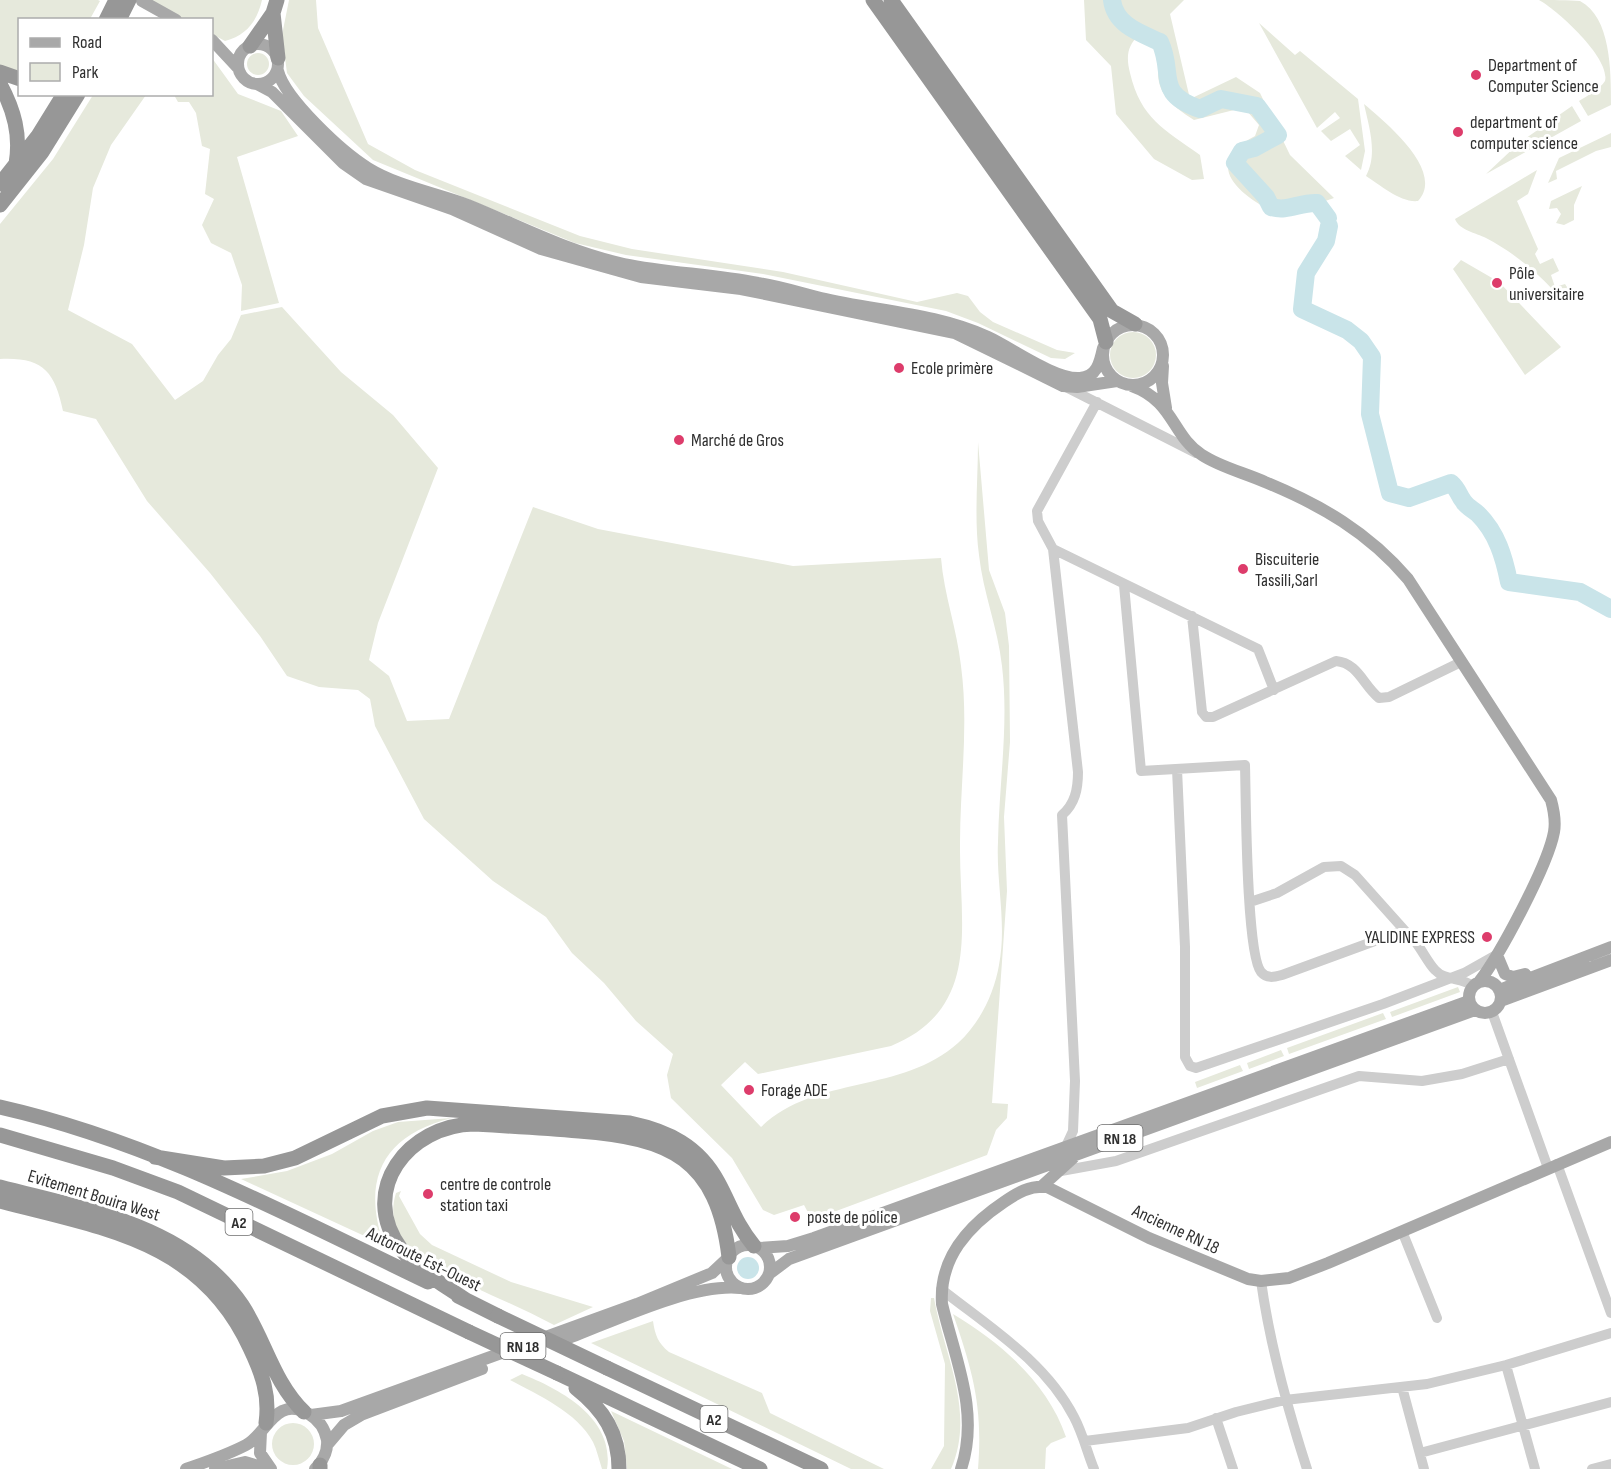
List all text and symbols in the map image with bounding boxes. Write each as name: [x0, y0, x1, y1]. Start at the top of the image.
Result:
legend: [18, 18, 213, 96]
text: Road: [72, 32, 102, 53]
place label: Department of Computer Science: [1488, 55, 1599, 97]
text: Park: [72, 62, 98, 83]
marker: Department of Computer Science: [1469, 68, 1483, 82]
place label: department of computer science: [1470, 112, 1578, 154]
marker: department of computer science: [1451, 125, 1465, 139]
place label: Pôle universitaire: [1509, 263, 1584, 305]
marker: Pôle universitaire: [1490, 276, 1504, 290]
place label: Ecole primère: [911, 358, 993, 379]
marker: Ecole primère: [892, 361, 906, 375]
place label: Marché de Gros: [691, 430, 784, 451]
marker: Marché de Gros: [672, 433, 686, 447]
place label: Biscuiterie Tassili,Sarl: [1255, 549, 1319, 591]
marker: Biscuiterie Tassili,Sarl: [1236, 562, 1250, 576]
place label: YALIDINE EXPRESS: [1365, 927, 1475, 948]
marker: YALIDINE EXPRESS: [1480, 930, 1494, 944]
place label: Forage ADE: [761, 1080, 828, 1101]
marker: Forage ADE: [742, 1083, 756, 1097]
road number: RN 18: [1098, 1125, 1142, 1151]
street label: Evitement Bouira West: [25, 1165, 163, 1226]
place label: centre de controle station taxi: [440, 1174, 551, 1216]
marker: centre de controle station taxi: [421, 1187, 435, 1201]
street label: Ancienne RN 18: [1128, 1200, 1223, 1259]
place label: poste de police: [807, 1207, 898, 1228]
road number: A2: [226, 1209, 252, 1235]
marker: poste de police: [788, 1210, 802, 1224]
street label: Autoroute Est-Ouest: [362, 1222, 485, 1296]
road number: RN 18: [500, 1333, 546, 1359]
road number: A2: [700, 1406, 728, 1432]

